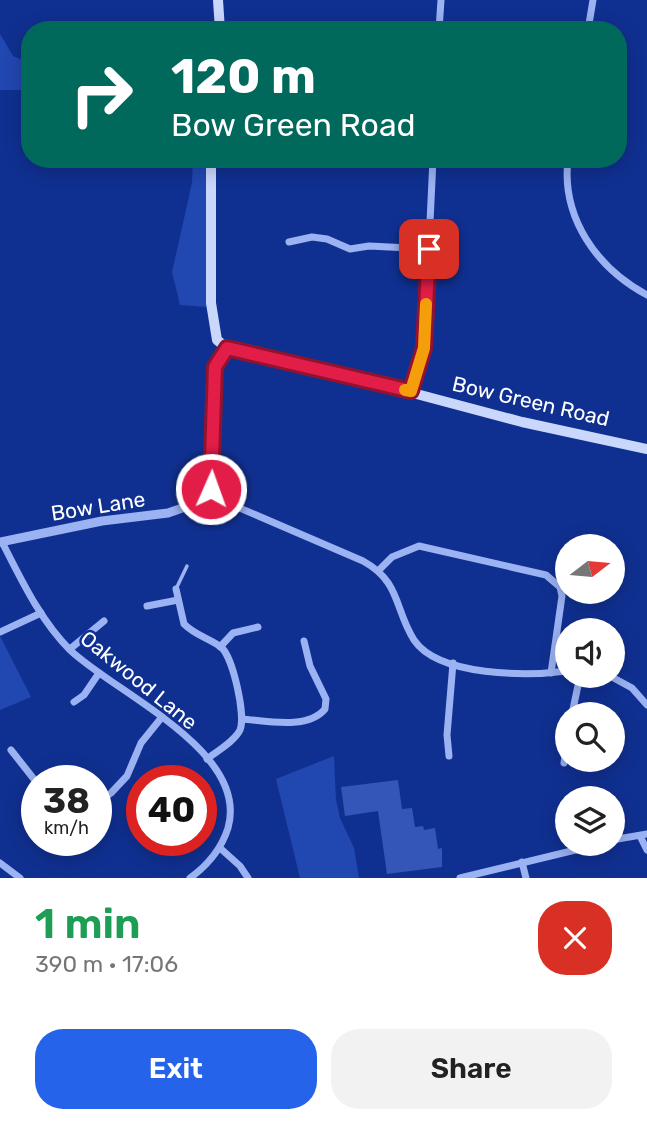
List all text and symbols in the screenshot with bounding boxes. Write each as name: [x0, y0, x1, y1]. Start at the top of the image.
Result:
text: 120 m: [171, 47, 316, 105]
icon: right: [56, 49, 147, 140]
text: Bow Green Road: [171, 106, 416, 144]
pin: [399, 219, 459, 279]
icon: arrive: [410, 230, 448, 268]
street label: Bow Green Road: [450, 371, 612, 431]
position arrow: [174, 452, 248, 526]
street label: Bow Lane: [49, 486, 147, 526]
north arrow: [555, 534, 625, 604]
map controls: [555, 534, 625, 856]
button: sound: [555, 618, 625, 688]
street label: Oakwood Lane: [76, 625, 202, 735]
button: search: [555, 702, 625, 772]
speed limit sign: 40: [126, 765, 217, 856]
text: 38: [43, 780, 90, 822]
button: layers: [555, 786, 625, 856]
text: km/h: [44, 817, 89, 839]
text: 1 min: [35, 899, 141, 949]
button: close: [538, 901, 612, 975]
text: 390 m · 17:06: [35, 950, 178, 978]
button: Exit: [35, 1029, 317, 1109]
button: Share: [331, 1029, 612, 1109]

